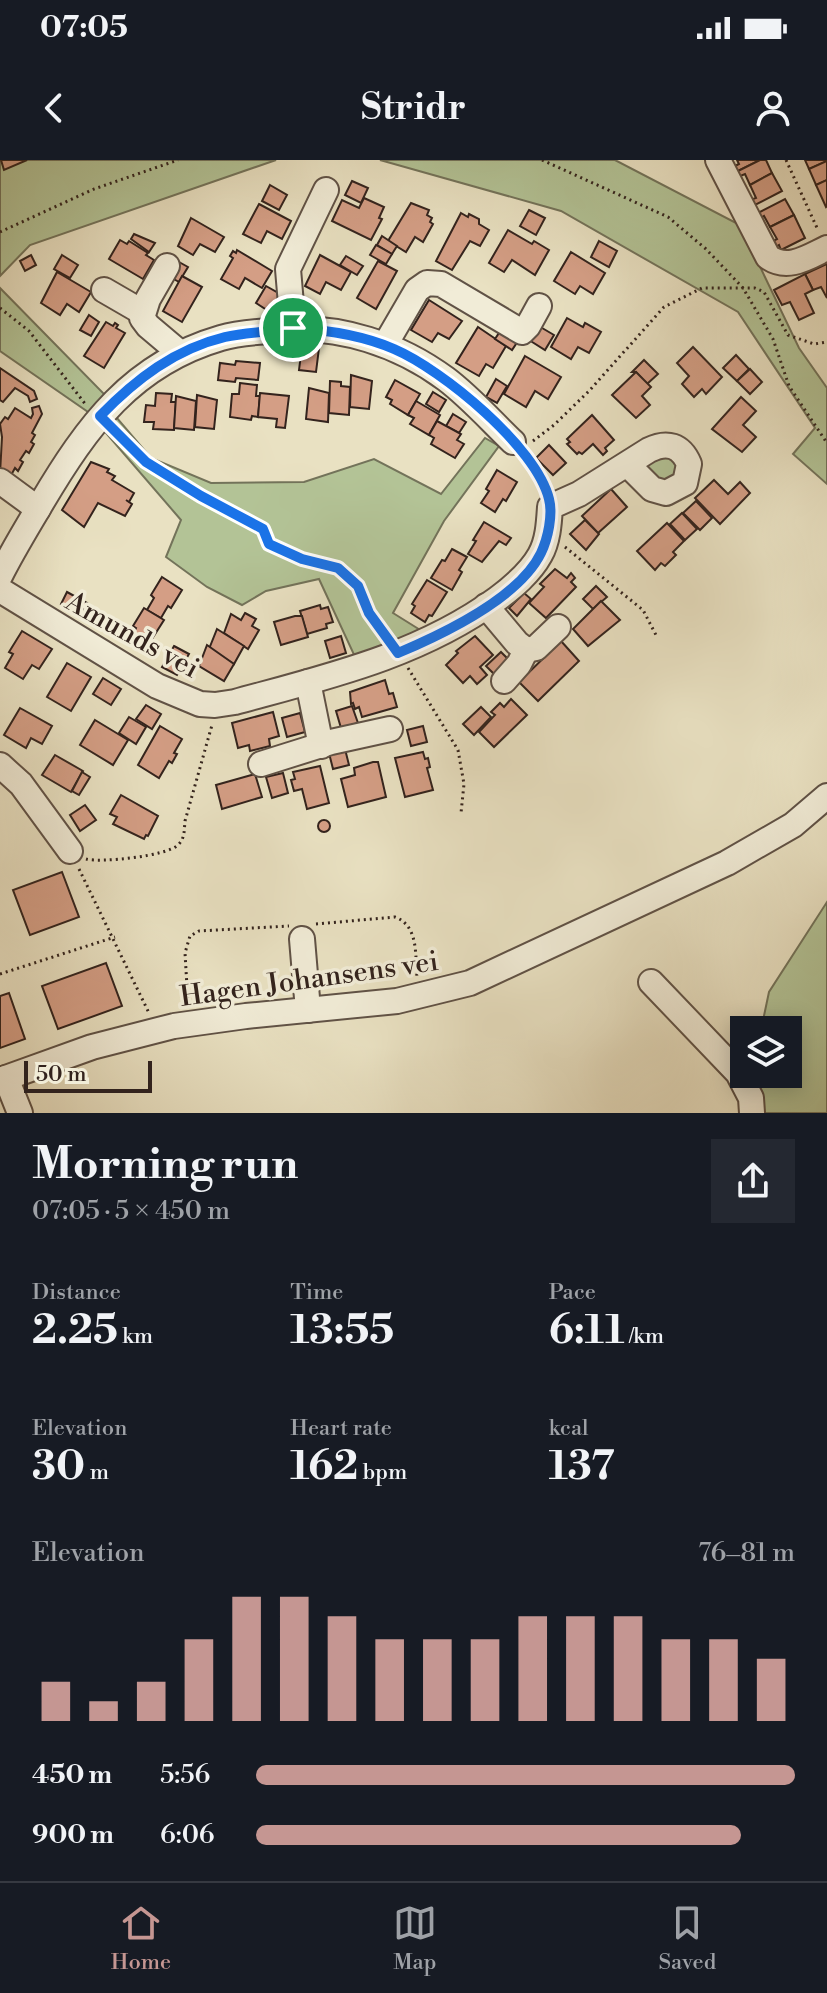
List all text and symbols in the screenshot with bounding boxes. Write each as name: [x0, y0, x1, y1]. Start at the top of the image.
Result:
text: 07:05: [40, 9, 128, 47]
icon: back: [32, 86, 76, 130]
text: Stridr: [361, 86, 466, 131]
icon: person: [751, 86, 795, 130]
pin: [259, 294, 327, 362]
icon: arrive: [271, 306, 315, 350]
street label: Amunds vei: [59, 584, 205, 686]
street label: Hagen Johansens vei: [178, 944, 441, 1015]
map controls: [730, 1016, 802, 1088]
button: layers: [730, 1016, 802, 1088]
scale bar: [24, 1057, 152, 1093]
text: 50 m: [36, 1061, 87, 1088]
text: Morning run: [32, 1137, 298, 1192]
button: share: [711, 1139, 795, 1223]
text: 07:05 · 5 × 450 m: [32, 1195, 230, 1227]
text: Distance: [32, 1279, 121, 1306]
text: Time: [290, 1279, 343, 1306]
text: Pace: [549, 1279, 596, 1306]
text: 2.25: [32, 1306, 118, 1356]
text: 13:55: [290, 1306, 394, 1356]
text: 6:11: [549, 1306, 625, 1356]
text: km: [118, 1323, 153, 1350]
text: /km: [625, 1323, 664, 1350]
text: Elevation: [32, 1415, 127, 1442]
text: Heart rate: [290, 1415, 392, 1442]
text: kcal: [549, 1415, 589, 1442]
text: 30: [32, 1442, 85, 1492]
text: 162: [290, 1442, 358, 1492]
text: 137: [549, 1442, 615, 1492]
text: m: [85, 1459, 109, 1486]
text: bpm: [358, 1459, 407, 1486]
text: Elevation: [32, 1537, 145, 1569]
text: 76–81 m: [698, 1537, 795, 1569]
text: 450 m: [32, 1759, 112, 1791]
text: 5:56: [160, 1759, 210, 1791]
text: 900 m: [32, 1819, 114, 1851]
text: 6:06: [160, 1819, 215, 1851]
tab: Home: [111, 1901, 171, 1976]
tab: Map: [393, 1901, 437, 1976]
tab: Saved: [658, 1901, 716, 1976]

